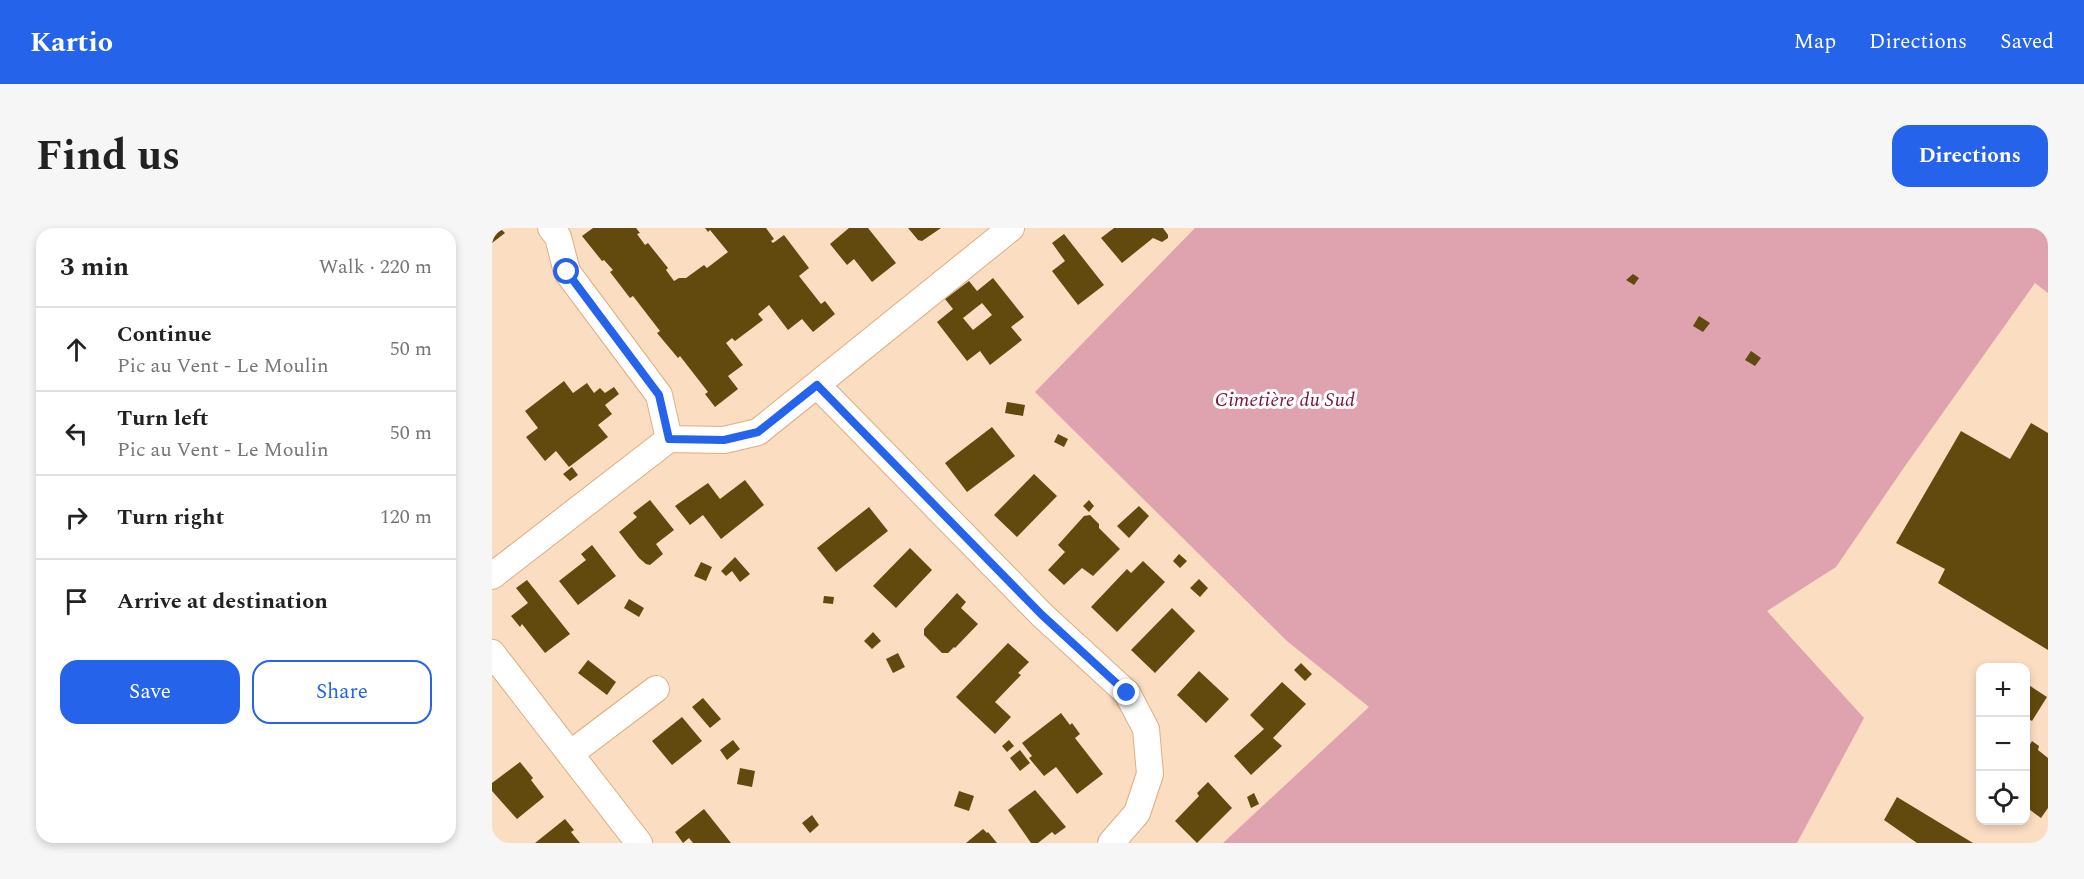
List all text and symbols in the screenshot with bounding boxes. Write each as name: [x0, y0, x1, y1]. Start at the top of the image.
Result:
text: Kartio: [30, 21, 113, 64]
text: Map: [1794, 26, 1836, 58]
text: Directions: [1869, 26, 1967, 58]
text: Saved: [2000, 26, 2054, 58]
text: Find us: [36, 125, 180, 188]
button: Directions: [1892, 125, 2048, 187]
text: 3 min: [60, 247, 129, 287]
text: Walk · 220 m: [319, 252, 432, 282]
route start: [553, 258, 579, 284]
text: Continue: [117, 318, 212, 351]
icon: ahead: [60, 333, 93, 366]
text: 50 m: [390, 334, 432, 364]
text: Pic au Vent - Le Moulin: [117, 351, 329, 381]
park label: Cimetière du Sud: [1215, 385, 1355, 415]
text: Turn left: [117, 402, 209, 435]
icon: left: [60, 417, 93, 450]
text: 50 m: [390, 418, 432, 448]
text: Pic au Vent - Le Moulin: [117, 435, 329, 465]
icon: right: [60, 501, 93, 534]
text: Turn right: [117, 501, 224, 534]
text: 120 m: [380, 502, 432, 532]
icon: arrive: [60, 585, 93, 618]
text: Arrive at destination: [117, 585, 328, 618]
button: Save: [60, 660, 240, 724]
button: Share: [252, 660, 432, 724]
map controls: [1976, 663, 2030, 825]
button: +: [1976, 663, 2030, 717]
route end: [1113, 679, 1139, 705]
button: −: [1976, 717, 2030, 771]
button: locate: [1976, 771, 2030, 825]

